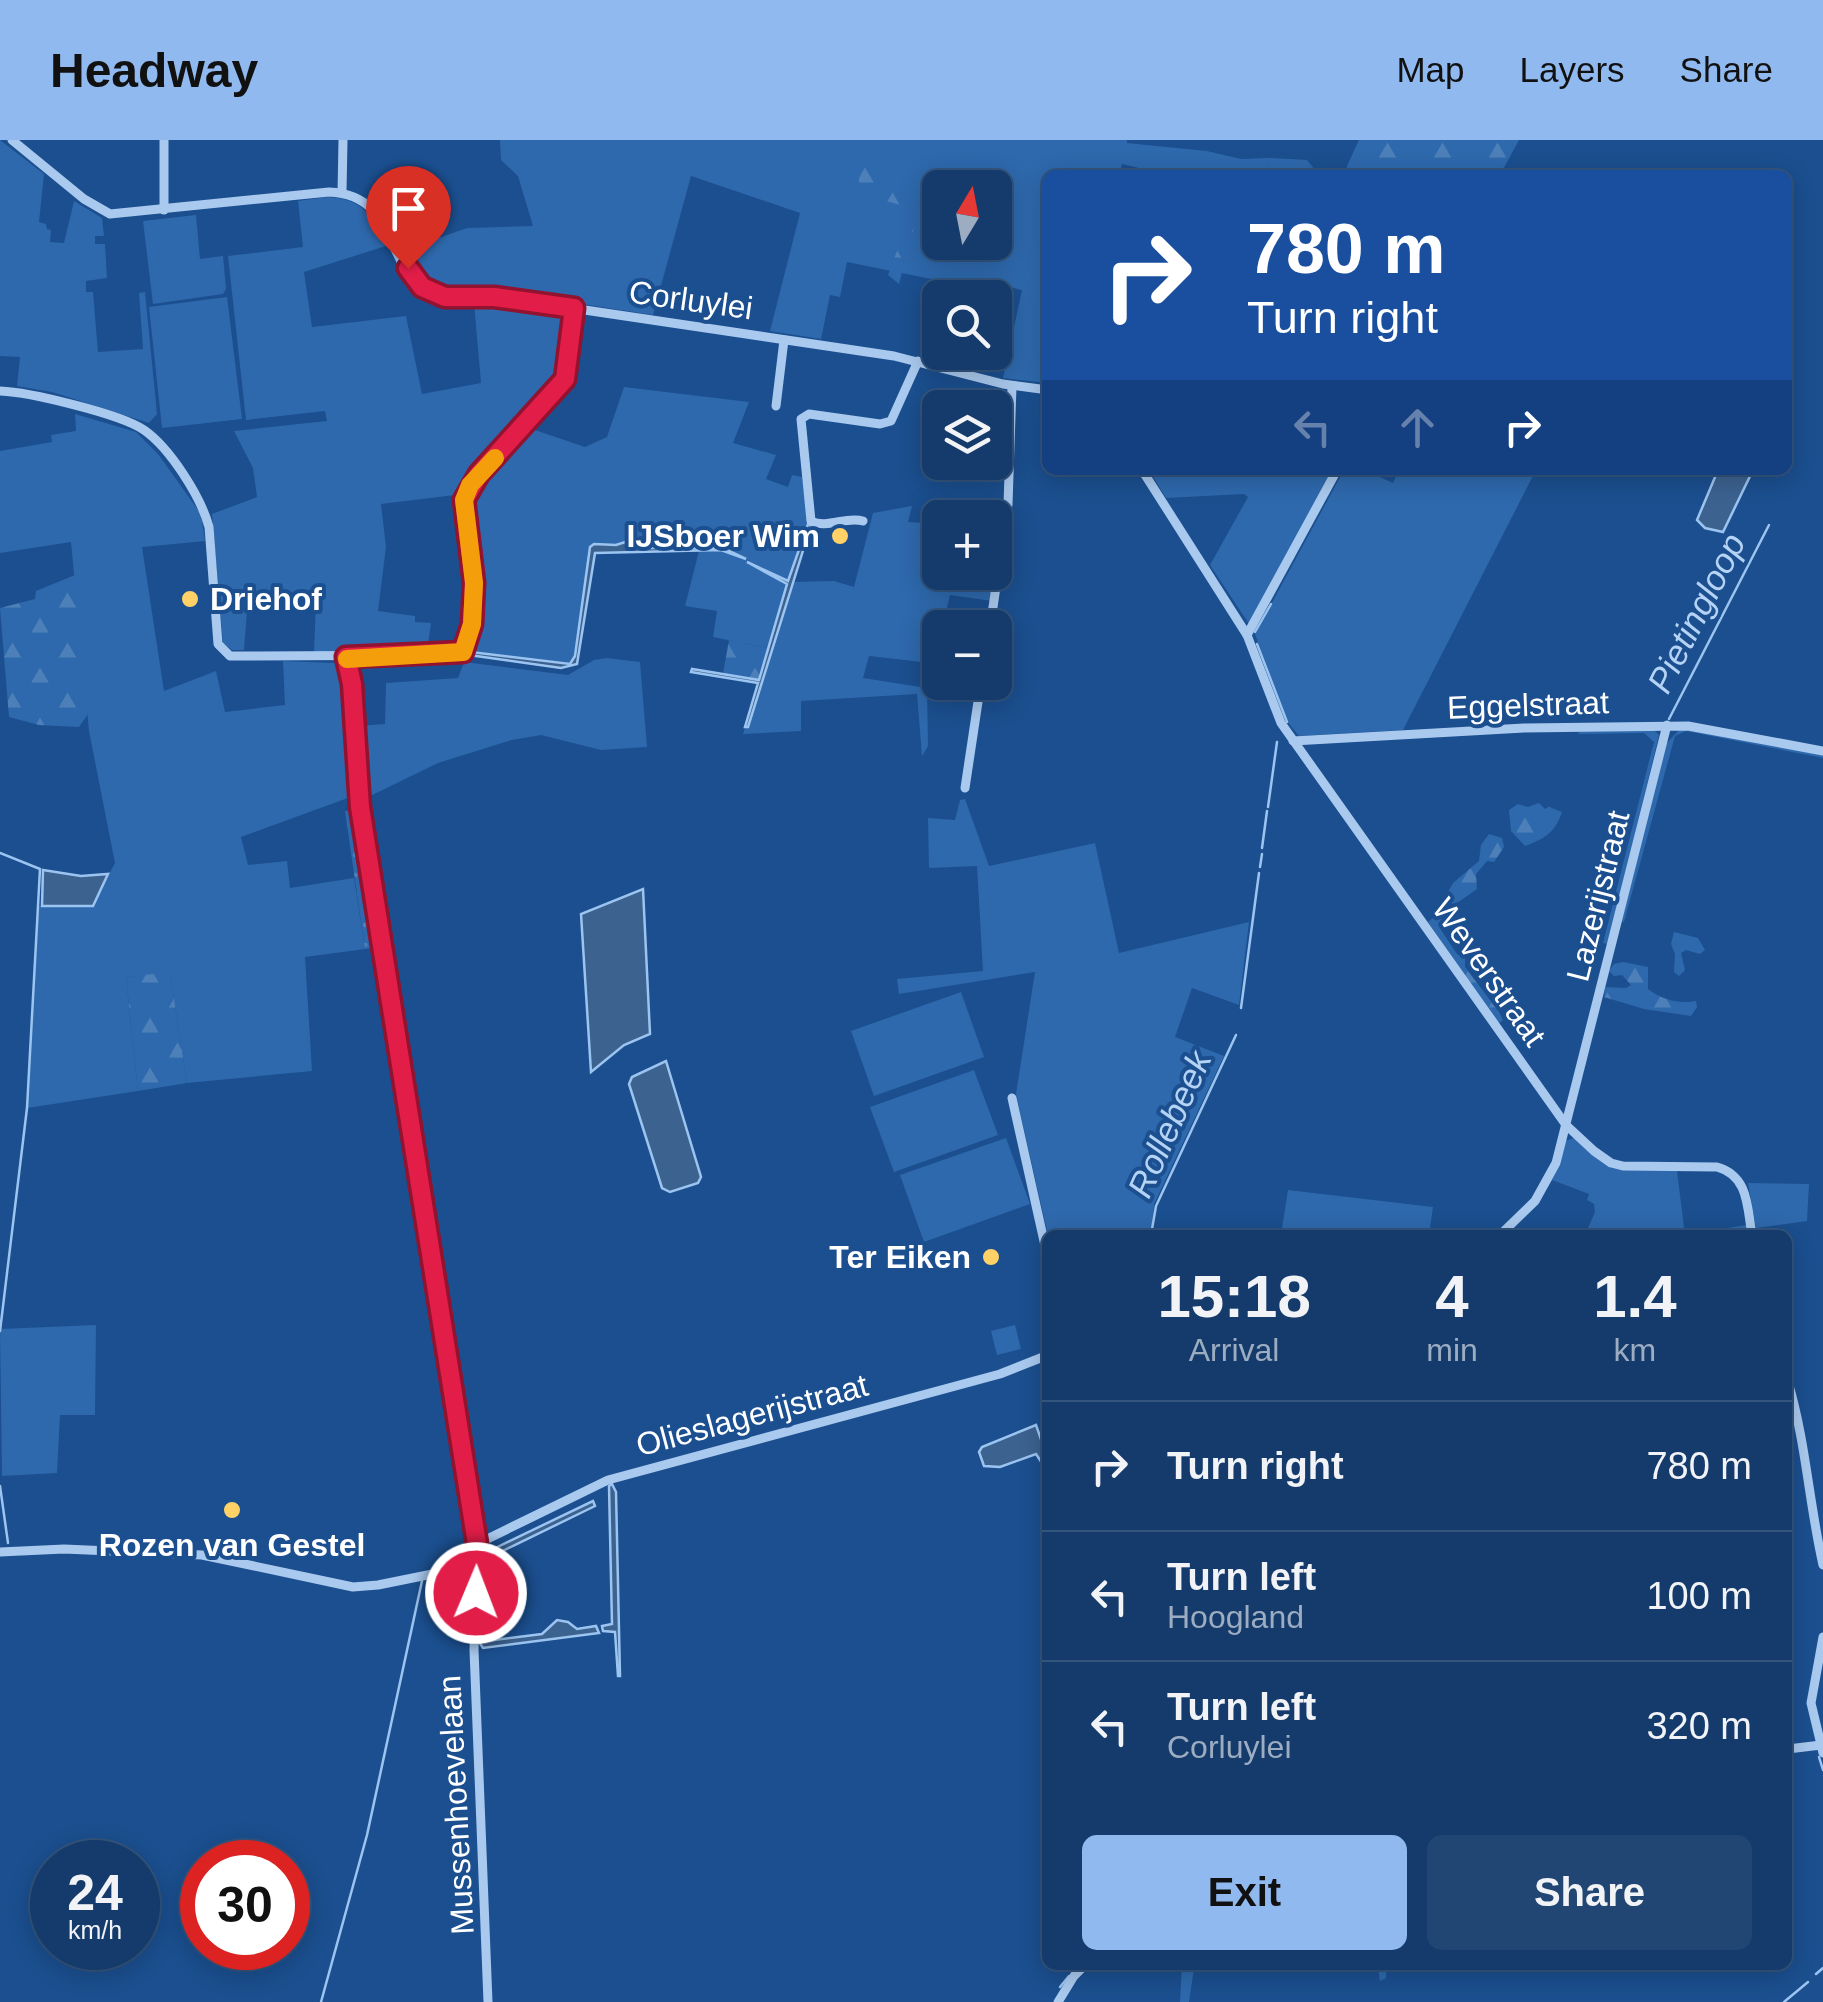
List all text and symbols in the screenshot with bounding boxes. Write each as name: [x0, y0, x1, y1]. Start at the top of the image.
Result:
text: Headway: [50, 44, 258, 97]
text: Map: [1396, 50, 1465, 89]
text: Layers: [1520, 50, 1625, 89]
text: Share: [1680, 50, 1773, 89]
pin: [366, 166, 451, 269]
north arrow: [922, 170, 1012, 260]
map controls: [922, 170, 1012, 700]
icon: arrive: [381, 181, 436, 236]
icon: right: [1082, 210, 1212, 340]
text: 780 m: [1247, 210, 1445, 288]
street label: Corluylei: [627, 274, 755, 326]
button: search: [922, 280, 1012, 370]
text: Turn right: [1247, 292, 1438, 343]
button: layers: [922, 390, 1012, 480]
icon: left: [1285, 400, 1340, 455]
icon: ahead: [1390, 400, 1445, 455]
icon: right: [1495, 400, 1550, 455]
button: +: [922, 500, 1012, 590]
place label: IJSboer Wim: [626, 518, 820, 554]
marker: IJSboer Wim: [829, 525, 851, 547]
water label: Pietingloop: [1639, 527, 1753, 699]
place label: Driehof: [210, 581, 322, 617]
marker: Driehof: [179, 588, 201, 610]
button: −: [922, 610, 1012, 700]
street label: Eggelstraat: [1446, 684, 1610, 726]
street label: Lazerijstraat: [1559, 807, 1637, 985]
street label: Weverstraat: [1425, 891, 1553, 1053]
water label: Rollebeek: [1120, 1044, 1219, 1203]
place label: Ter Eiken: [829, 1239, 971, 1275]
marker: Ter Eiken: [980, 1246, 1002, 1268]
text: 15:18: [1157, 1263, 1311, 1330]
text: 4: [1435, 1263, 1469, 1330]
text: 1.4: [1593, 1263, 1677, 1330]
text: Arrival: [1189, 1332, 1279, 1368]
text: min: [1426, 1332, 1478, 1368]
text: km: [1614, 1332, 1656, 1368]
street label: Olieslagerijstraat: [632, 1367, 872, 1463]
icon: right: [1082, 1439, 1137, 1494]
text: Turn right: [1167, 1445, 1344, 1487]
text: 780 m: [1646, 1445, 1752, 1487]
marker: Rozen van Gestel: [221, 1499, 243, 1521]
place label: Rozen van Gestel: [99, 1527, 365, 1563]
position arrow: [424, 1541, 528, 1645]
text: Turn left: [1167, 1556, 1316, 1598]
icon: left: [1082, 1569, 1137, 1624]
text: 100 m: [1646, 1575, 1752, 1617]
text: Hoogland: [1167, 1599, 1304, 1635]
street label: Mussenhoevelaan: [431, 1674, 481, 1936]
text: Turn left: [1167, 1686, 1316, 1728]
icon: left: [1082, 1699, 1137, 1754]
text: 320 m: [1646, 1705, 1752, 1747]
text: Corluylei: [1167, 1729, 1291, 1765]
button: Exit: [1082, 1835, 1407, 1950]
button: Share: [1427, 1835, 1752, 1950]
speed limit sign: 30: [180, 1840, 310, 1970]
text: 24: [67, 1865, 123, 1921]
text: km/h: [68, 1916, 122, 1944]

